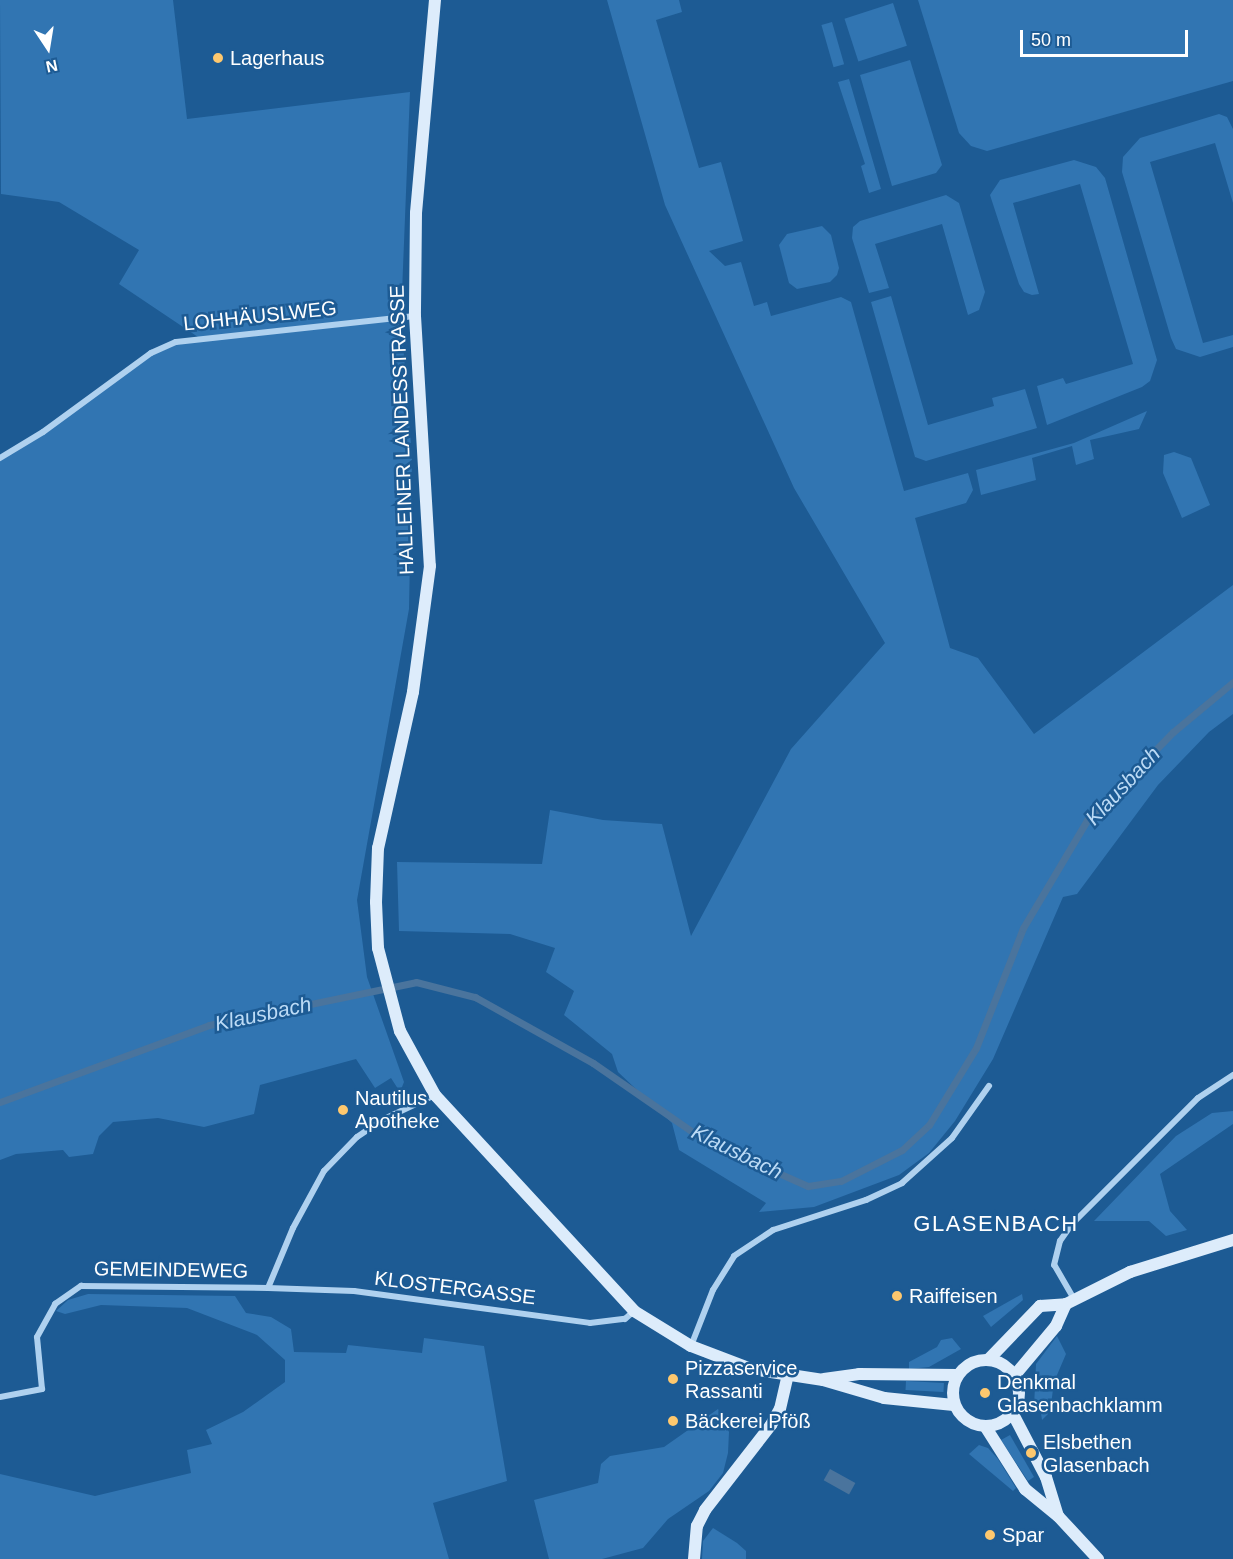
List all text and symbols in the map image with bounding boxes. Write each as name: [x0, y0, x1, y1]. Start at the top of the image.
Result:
north arrow: [18, 18, 78, 78]
scale bar: [1023, 18, 1191, 56]
text: 50 m: [1031, 30, 1071, 50]
place label: Lagerhaus: [230, 46, 325, 70]
marker: Lagerhaus: [211, 51, 225, 65]
text: N: [44, 57, 59, 76]
street label: HALLEINER LANDESSTRASSE: [385, 285, 419, 575]
street label: LOHHÄUSLWEG: [182, 296, 338, 336]
water label: Klausbach: [1080, 742, 1166, 830]
water label: Klausbach: [212, 991, 314, 1037]
place label: Nautilus Apotheke: [355, 1086, 440, 1133]
marker: Nautilus Apotheke: [336, 1103, 350, 1117]
water label: Klausbach: [687, 1119, 787, 1185]
district label: GLASENBACH: [913, 1211, 1079, 1237]
street label: GEMEINDEWEG: [94, 1257, 248, 1283]
street label: KLOSTERGASSE: [373, 1266, 537, 1310]
place label: Raiffeisen: [909, 1284, 998, 1308]
marker: Raiffeisen: [890, 1289, 904, 1303]
place label: Pizzaservice Rassanti: [685, 1356, 797, 1403]
place label: Denkmal Glasenbachklamm: [997, 1370, 1163, 1417]
marker: Pizzaservice Rassanti: [666, 1372, 680, 1386]
marker: Denkmal Glasenbachklamm: [978, 1386, 992, 1400]
place label: Bäckerei Pföß: [685, 1409, 811, 1433]
marker: Bäckerei Pföß: [666, 1414, 680, 1428]
place label: Elsbethen Glasenbach: [1043, 1430, 1150, 1477]
marker: Elsbethen Glasenbach: [1024, 1446, 1038, 1460]
place label: Spar: [1002, 1523, 1044, 1547]
marker: Spar: [983, 1528, 997, 1542]

